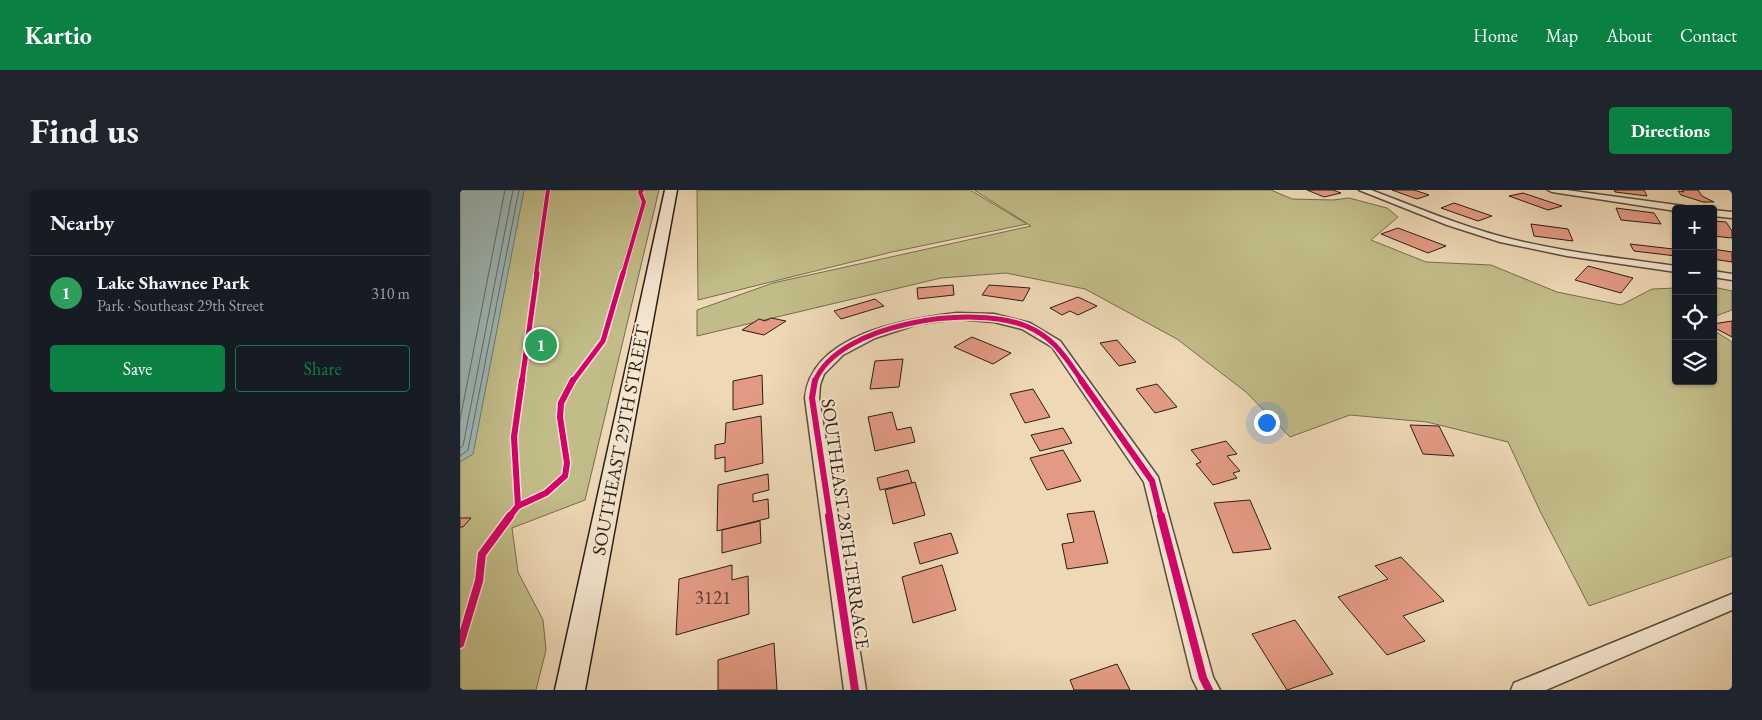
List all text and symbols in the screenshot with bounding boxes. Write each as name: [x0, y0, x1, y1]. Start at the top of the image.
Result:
text: Kartio: [25, 20, 92, 51]
text: Home: [1473, 24, 1518, 47]
text: Map: [1546, 24, 1578, 47]
text: About: [1606, 24, 1652, 47]
text: Contact: [1680, 24, 1737, 47]
button: Directions: [1609, 107, 1732, 154]
text: Find us: [30, 108, 139, 153]
map controls: [1672, 205, 1717, 385]
button: +: [1672, 205, 1717, 250]
text: Nearby: [50, 209, 114, 236]
button: −: [1672, 250, 1717, 295]
text: Lake Shawnee Park: [97, 270, 250, 295]
text: 1: [62, 283, 70, 304]
text: 310 m: [371, 283, 410, 304]
text: Park · Southeast 29th Street: [97, 295, 264, 316]
button: locate: [1672, 295, 1717, 340]
street label: SOUTHEAST 29TH STREET: [586, 323, 655, 557]
pin: 1: [525, 326, 557, 364]
button: layers: [1672, 340, 1717, 385]
button: Save: [50, 345, 225, 392]
button: Share: [235, 345, 410, 392]
street label: SOUTHEAST 28TH TERRACE: [816, 397, 876, 651]
your location: [1254, 410, 1280, 436]
house number: 3121: [695, 585, 731, 610]

